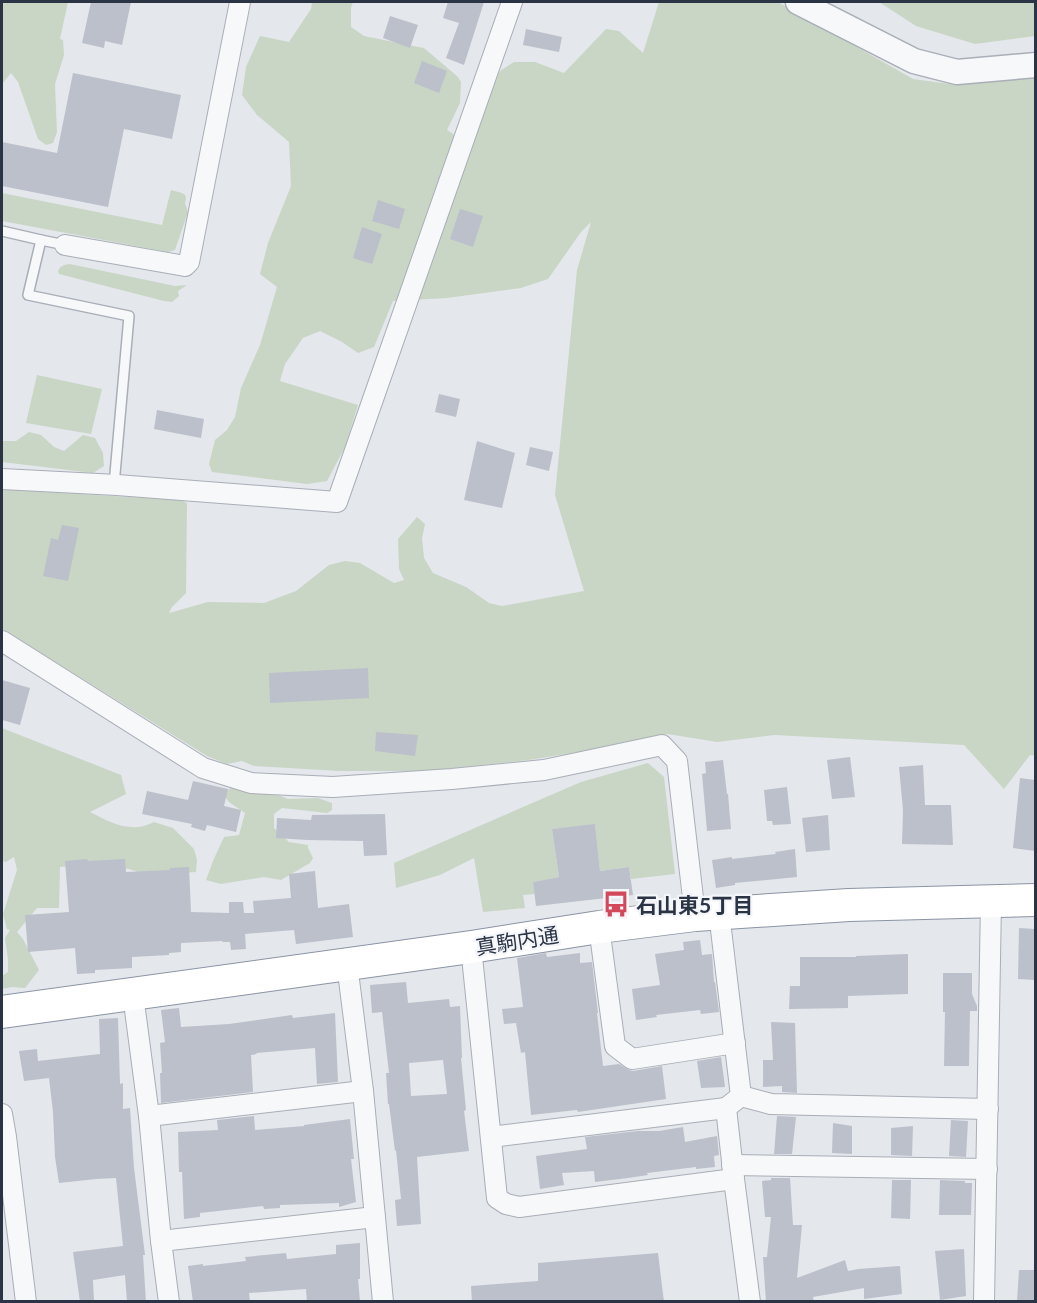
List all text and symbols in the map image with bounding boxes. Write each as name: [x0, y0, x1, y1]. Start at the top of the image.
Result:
bus stop icon: 石山東5丁目: [601, 889, 631, 919]
place label: 石山東5丁目: [636, 892, 753, 917]
street label: 真駒内通: [474, 921, 560, 959]

